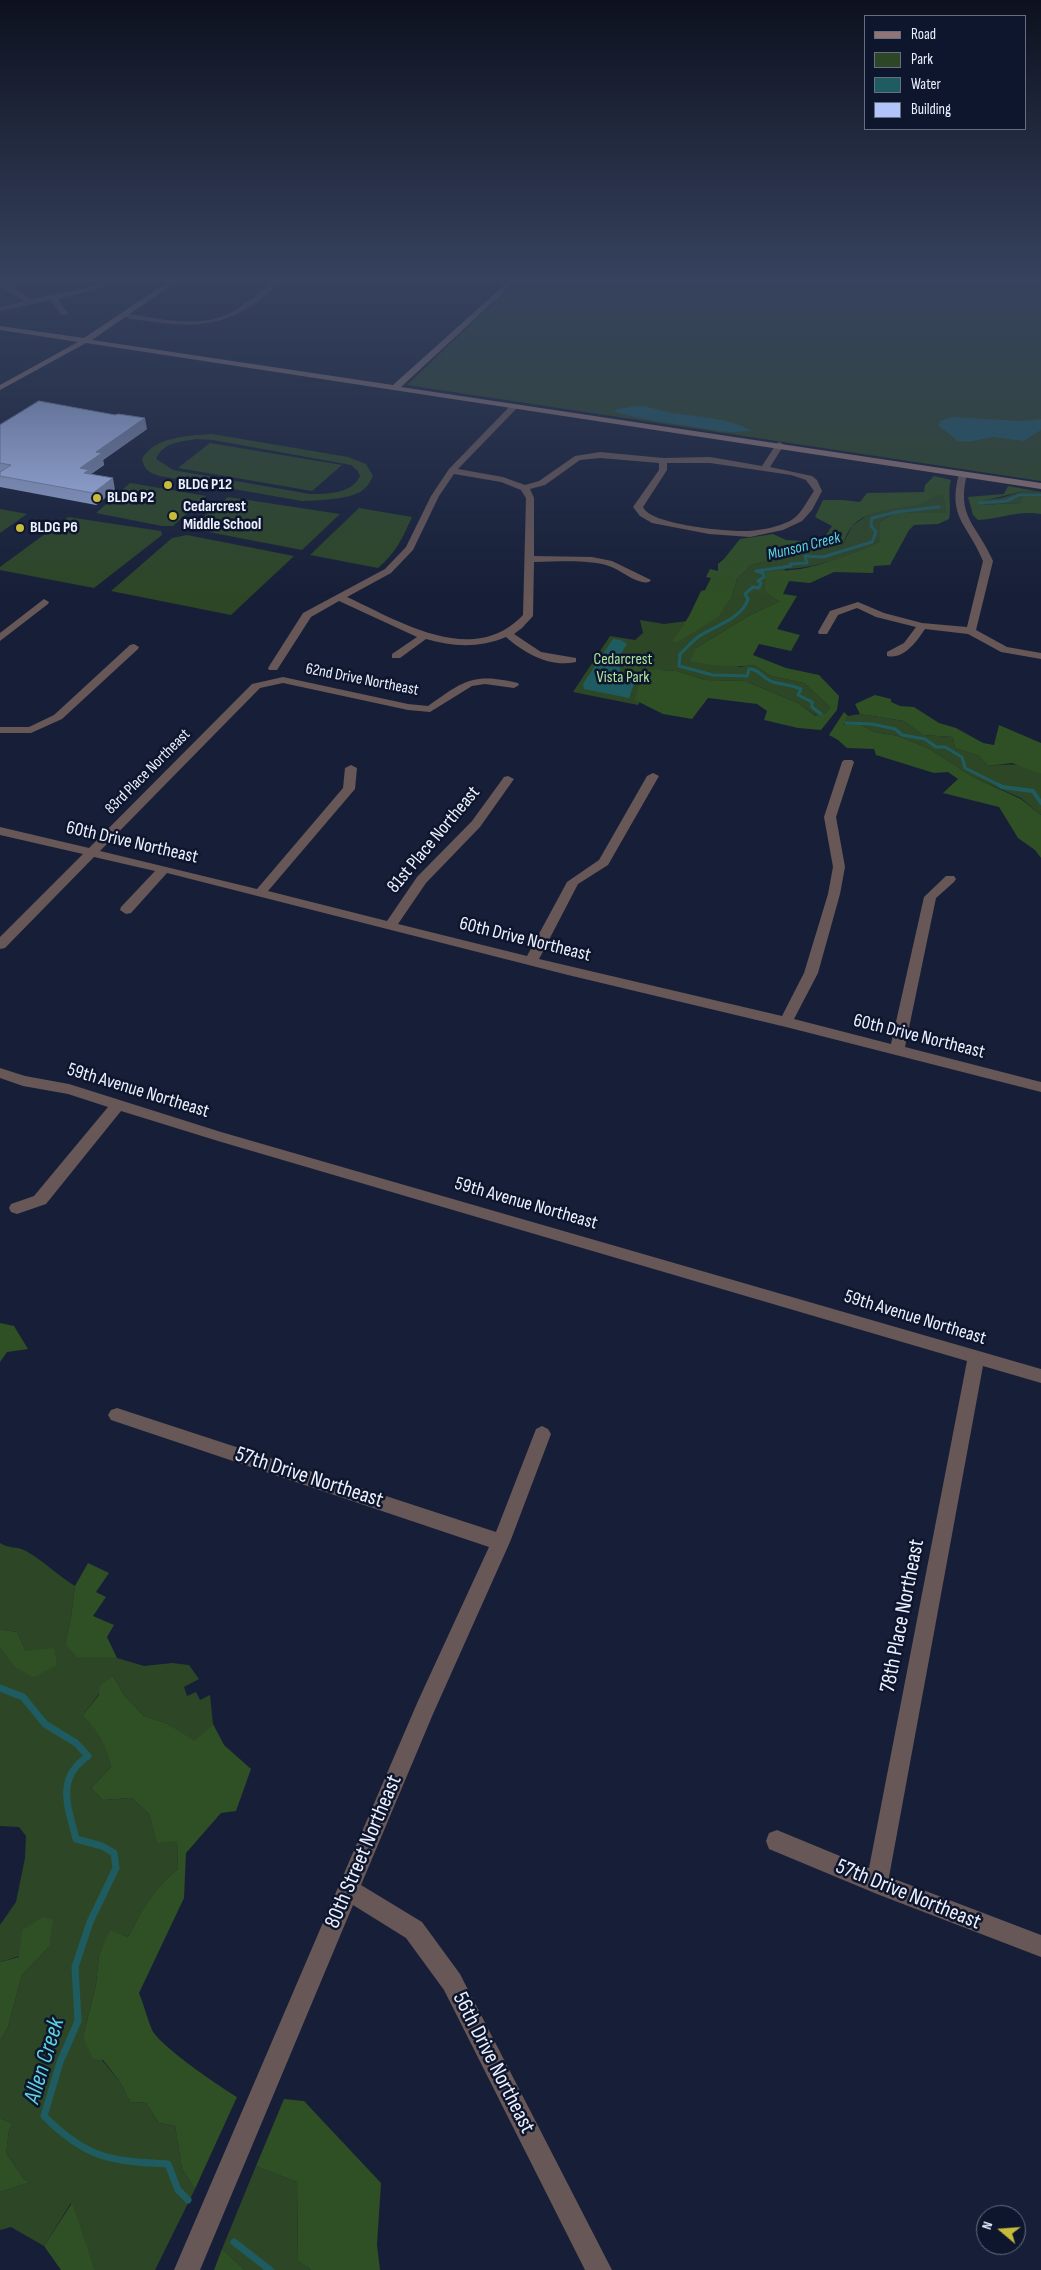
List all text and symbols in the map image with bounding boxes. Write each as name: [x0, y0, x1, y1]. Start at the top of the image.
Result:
legend: [864, 15, 1026, 130]
text: Road: [911, 25, 936, 44]
text: Park: [911, 50, 933, 69]
text: Water: [911, 75, 941, 94]
text: Building: [911, 100, 951, 119]
place label: BLDG P12: [178, 475, 232, 495]
marker: BLDG P12: [162, 479, 174, 491]
place label: BLDG P2: [107, 488, 154, 508]
marker: BLDG P2: [91, 492, 103, 504]
place label: Cedarcrest Middle School: [183, 497, 261, 535]
marker: Cedarcrest Middle School: [167, 510, 179, 522]
place label: BLDG P6: [30, 518, 78, 538]
marker: BLDG P6: [14, 522, 26, 534]
water label: Munson Creek: [766, 529, 842, 565]
park label: Cedarcrest Vista Park: [594, 650, 652, 688]
street label: 62nd Drive Northeast: [304, 660, 420, 700]
street label: 83rd Place Northeast: [101, 725, 195, 819]
street label: 81st Place Northeast: [383, 782, 485, 898]
street label: 60th Drive Northeast: [64, 817, 200, 869]
street label: 60th Drive Northeast: [457, 913, 593, 967]
street label: 60th Drive Northeast: [851, 1010, 987, 1064]
street label: 59th Avenue Northeast: [64, 1059, 212, 1123]
street label: 59th Avenue Northeast: [452, 1173, 600, 1235]
street label: 59th Avenue Northeast: [841, 1286, 989, 1350]
street label: 57th Drive Northeast: [232, 1442, 386, 1514]
street label: 78th Place Northeast: [875, 1537, 931, 1695]
street label: 80th Street Northeast: [320, 1771, 408, 1933]
street label: 57th Drive Northeast: [832, 1854, 984, 1936]
street label: 56th Drive Northeast: [446, 1988, 540, 2138]
water label: Allen Creek: [18, 2015, 72, 2107]
north arrow: [976, 2205, 1026, 2255]
text: N: [978, 2219, 996, 2232]

